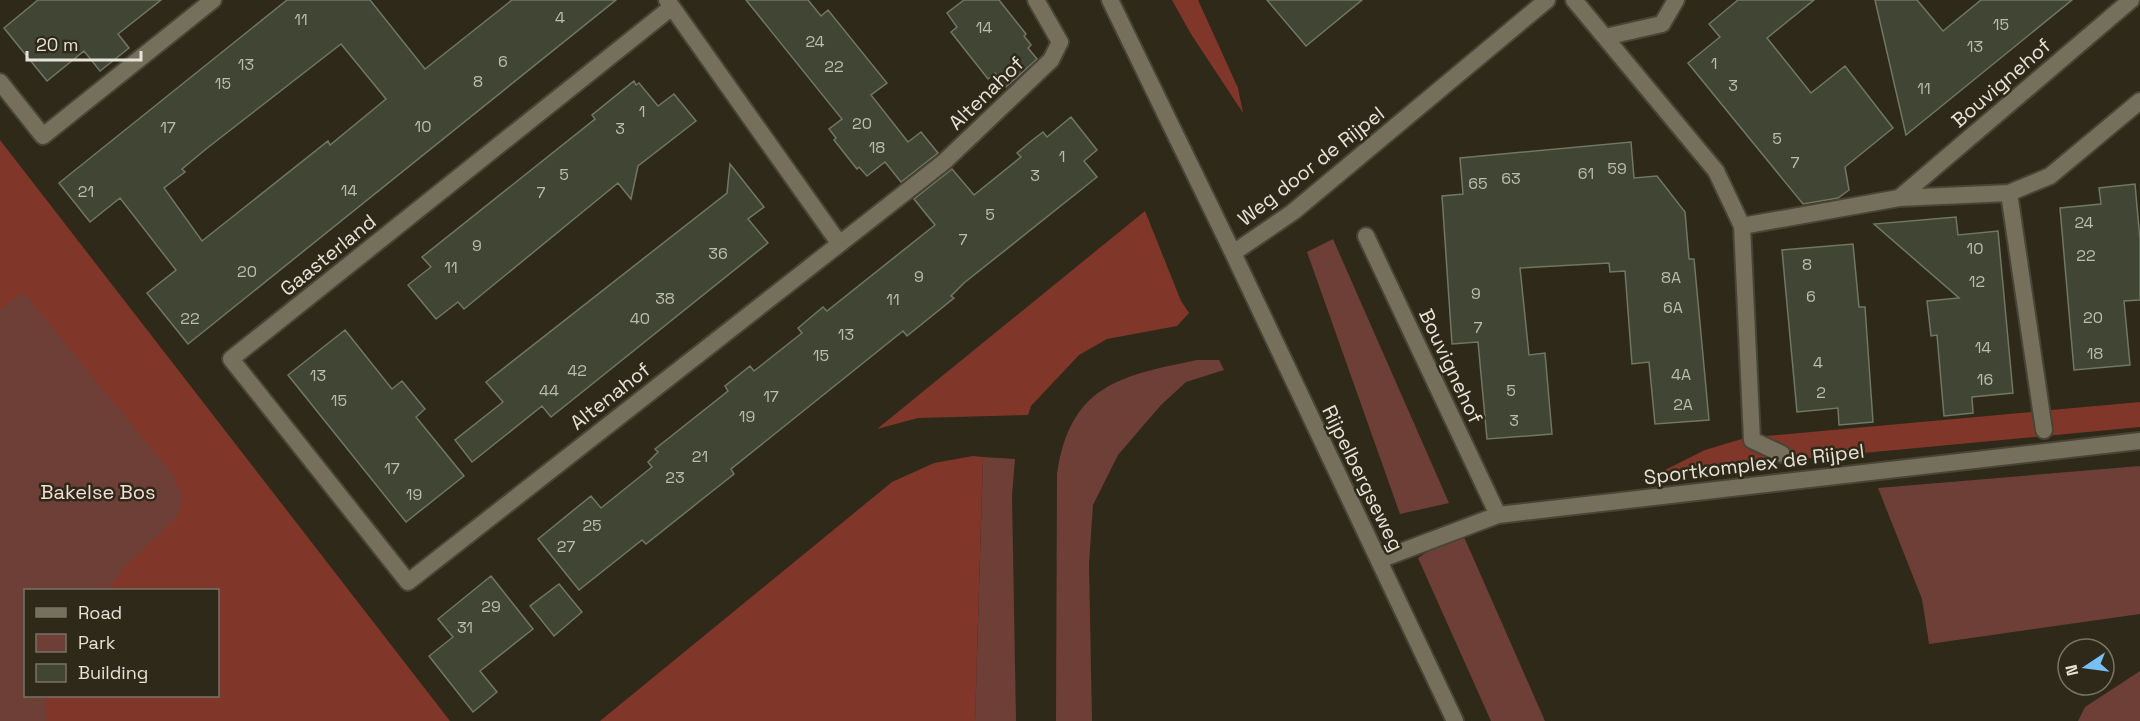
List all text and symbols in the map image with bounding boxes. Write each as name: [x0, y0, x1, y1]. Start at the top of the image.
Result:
house number: 4: [555, 7, 565, 28]
house number: 11: [294, 9, 308, 30]
house number: 15: [1993, 14, 2009, 35]
house number: 14: [976, 17, 992, 38]
scale bar: [27, 24, 141, 62]
house number: 24: [805, 31, 825, 52]
text: 20 m: [36, 33, 79, 56]
street label: Bouvignehof: [1946, 33, 2056, 133]
house number: 13: [1967, 36, 1983, 57]
house number: 6: [498, 51, 508, 72]
street label: Altenahof: [943, 51, 1029, 135]
house number: 1: [1711, 53, 1717, 74]
house number: 13: [238, 54, 254, 75]
house number: 22: [824, 56, 844, 77]
house number: 8: [473, 71, 483, 92]
house number: 15: [215, 73, 231, 94]
house number: 3: [1728, 75, 1738, 96]
house number: 11: [1917, 78, 1931, 99]
house number: 1: [639, 101, 645, 122]
street label: Weg door de Rijpel: [1232, 101, 1390, 231]
house number: 20: [852, 113, 872, 134]
house number: 10: [415, 116, 431, 137]
house number: 17: [160, 117, 176, 138]
house number: 3: [615, 118, 625, 139]
house number: 5: [1772, 128, 1782, 149]
house number: 18: [869, 137, 885, 158]
house number: 1: [1059, 146, 1065, 167]
house number: 7: [1790, 152, 1800, 173]
house number: 59: [1607, 158, 1627, 179]
house number: 61: [1578, 163, 1594, 184]
house number: 5: [559, 164, 569, 185]
house number: 3: [1030, 165, 1040, 186]
house number: 63: [1501, 168, 1521, 189]
house number: 65: [1468, 173, 1488, 194]
house number: 14: [341, 180, 357, 201]
house number: 21: [78, 181, 94, 202]
house number: 7: [536, 182, 546, 203]
house number: 5: [985, 204, 995, 225]
street label: Gaasterland: [275, 208, 381, 302]
house number: 24: [2074, 212, 2094, 233]
house number: 7: [958, 229, 968, 250]
house number: 9: [472, 235, 482, 256]
house number: 10: [1967, 238, 1983, 259]
house number: 36: [708, 243, 728, 264]
house number: 22: [2076, 245, 2096, 266]
house number: 8: [1802, 254, 1812, 275]
house number: 11: [444, 257, 458, 278]
house number: 20: [237, 261, 257, 282]
house number: 9: [914, 266, 924, 287]
house number: 8A: [1661, 267, 1681, 288]
house number: 12: [1969, 271, 1985, 292]
house number: 9: [1471, 283, 1481, 304]
house number: 6: [1806, 286, 1816, 307]
house number: 38: [655, 288, 675, 309]
house number: 11: [886, 289, 900, 310]
house number: 6A: [1663, 297, 1683, 318]
street label: Bouvignehof: [1413, 305, 1489, 428]
house number: 20: [2083, 307, 2103, 328]
house number: 22: [180, 308, 200, 329]
house number: 40: [630, 308, 650, 329]
house number: 7: [1473, 317, 1483, 338]
house number: 13: [838, 324, 854, 345]
house number: 14: [1975, 337, 1991, 358]
house number: 18: [2087, 343, 2103, 364]
house number: 15: [813, 345, 829, 366]
house number: 4: [1813, 352, 1823, 373]
street label: Altenahof: [565, 356, 656, 435]
house number: 42: [567, 360, 587, 381]
house number: 4A: [1671, 364, 1691, 385]
house number: 13: [310, 365, 326, 386]
house number: 16: [1977, 369, 1993, 390]
house number: 44: [539, 380, 559, 401]
house number: 5: [1506, 380, 1516, 401]
house number: 2: [1816, 382, 1826, 403]
house number: 17: [763, 386, 779, 407]
house number: 15: [331, 390, 347, 411]
house number: 2A: [1673, 394, 1693, 415]
street label: Rijpelbergseweg: [1316, 401, 1410, 555]
house number: 19: [739, 406, 755, 427]
house number: 3: [1509, 410, 1519, 431]
street label: Sportkomplex de Rijpel: [1642, 438, 1866, 490]
house number: 21: [692, 446, 708, 467]
house number: 17: [384, 458, 400, 479]
house number: 23: [665, 467, 685, 488]
park label: Bakelse Bos: [40, 479, 156, 505]
house number: 19: [406, 484, 422, 505]
house number: 25: [582, 515, 602, 536]
house number: 27: [557, 536, 575, 557]
legend: [24, 589, 219, 697]
house number: 29: [481, 596, 501, 617]
text: Road: [78, 601, 122, 624]
house number: 31: [457, 617, 473, 638]
text: Park: [78, 631, 116, 654]
north arrow: [2056, 637, 2116, 697]
text: Building: [78, 661, 148, 684]
text: N: [2060, 663, 2083, 678]

